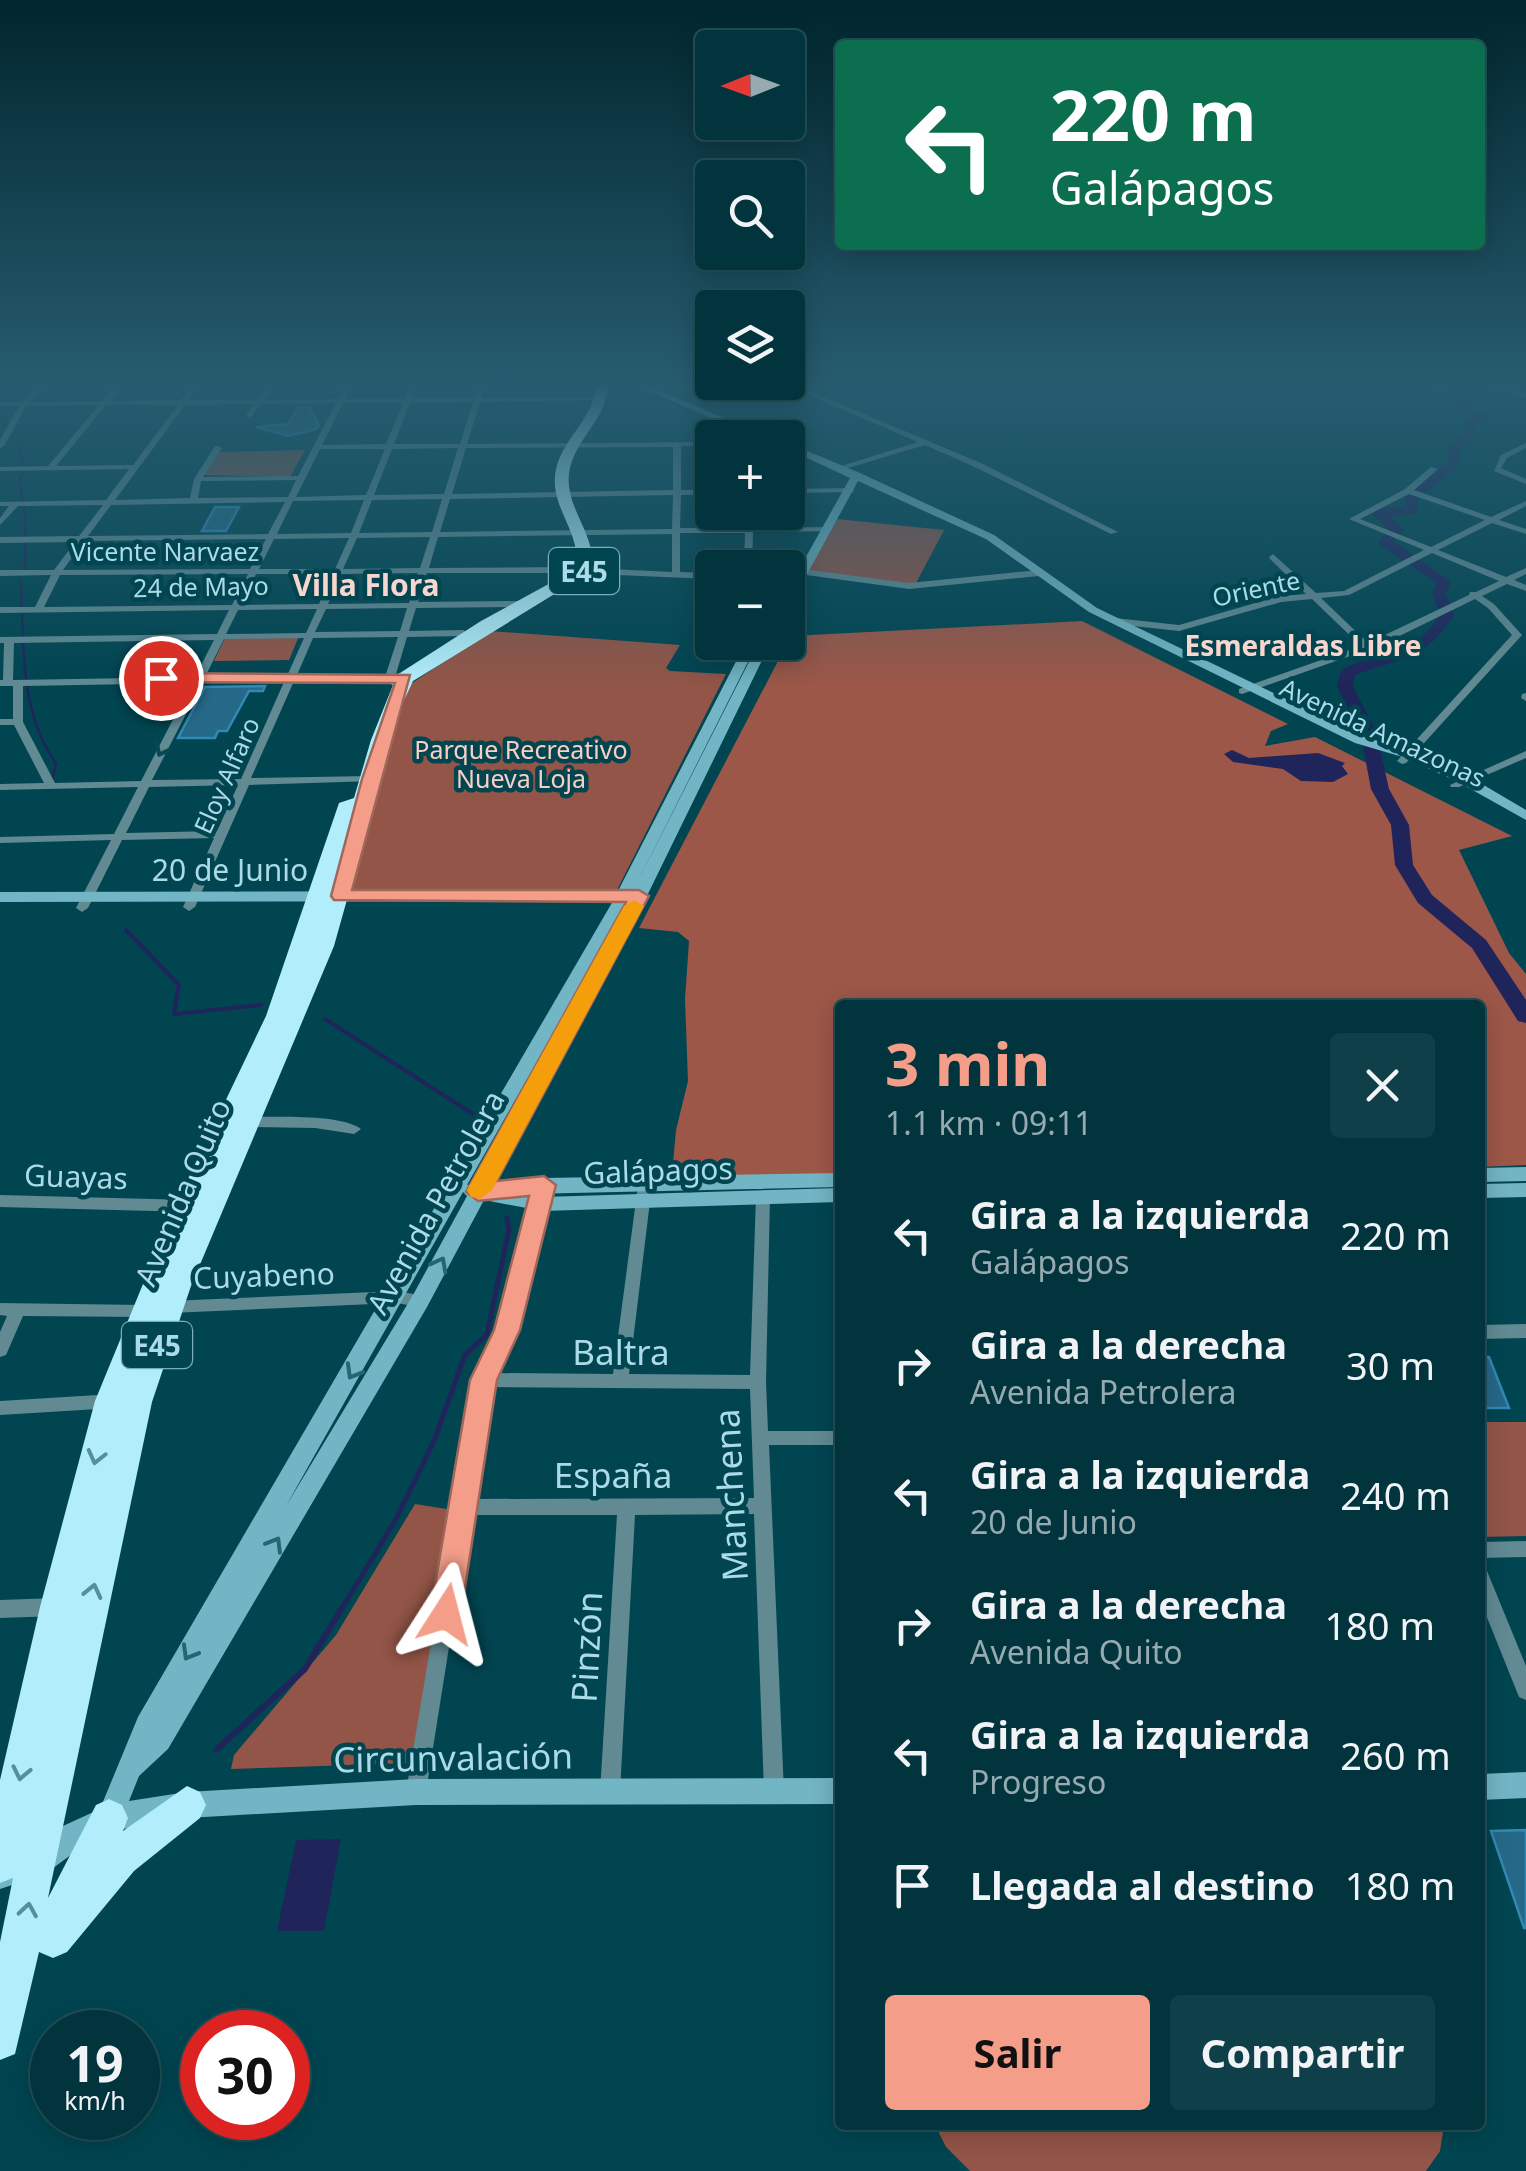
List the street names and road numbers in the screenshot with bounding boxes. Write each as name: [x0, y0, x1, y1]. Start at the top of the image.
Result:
street label: Vicente Narvaez: [71, 534, 259, 568]
road number: E45: [549, 548, 619, 594]
street label: Oriente: [1209, 562, 1303, 614]
street label: 24 de Mayo: [133, 568, 269, 604]
street label: Avenida Amazonas: [1275, 670, 1491, 794]
street label: Eloy Alfaro: [185, 711, 267, 839]
street label: 20 de Junio: [152, 849, 308, 890]
street label: Avenida Petrolera: [357, 1083, 513, 1321]
street label: Avenida Quito: [124, 1092, 240, 1292]
street label: Galápagos: [583, 1147, 733, 1193]
street label: Guayas: [23, 1154, 129, 1198]
street label: Cuyabeno: [192, 1252, 336, 1298]
road number: E45: [122, 1322, 192, 1368]
street label: Baltra: [572, 1328, 670, 1375]
street label: Manchena: [702, 1408, 758, 1582]
street label: España: [554, 1451, 672, 1498]
street label: Pinzón: [560, 1590, 612, 1704]
street label: Circunvalación: [333, 1731, 573, 1783]

